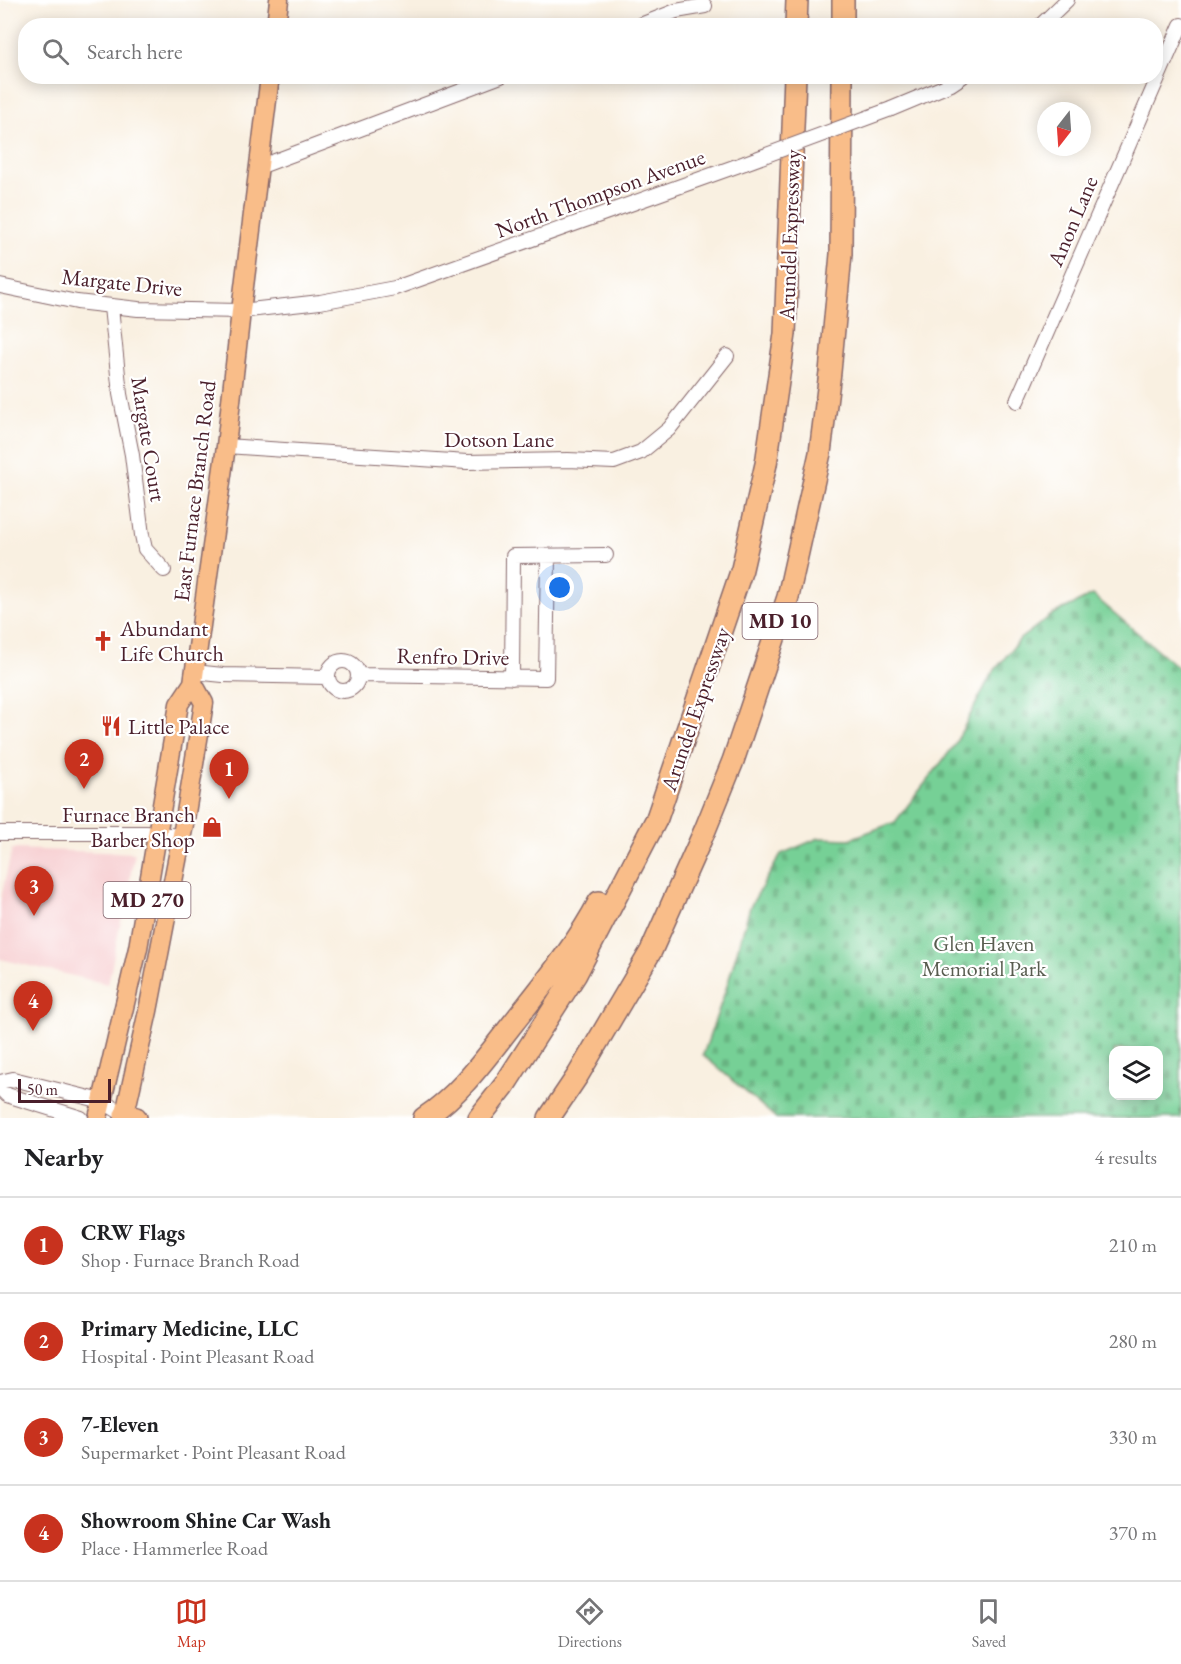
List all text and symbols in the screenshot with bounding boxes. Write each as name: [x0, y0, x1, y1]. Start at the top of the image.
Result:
search box: [18, 18, 1163, 84]
icon: search: [39, 35, 72, 68]
text: Search here: [87, 37, 182, 66]
north arrow: [1037, 102, 1091, 156]
street label: North Thompson Avenue: [491, 142, 709, 245]
street label: Arundel Expressway: [772, 148, 807, 322]
street label: Anon Lane: [1040, 171, 1105, 272]
street label: Margate Drive: [60, 262, 184, 303]
street label: Margate Court: [124, 375, 173, 504]
street label: East Furnace Branch Road: [167, 378, 223, 603]
street label: Dotson Lane: [444, 425, 555, 454]
your location: [545, 573, 574, 602]
road number: MD 10: [742, 603, 818, 639]
place label: Abundant Life Church: [119, 614, 224, 668]
street label: Arundel Expressway: [654, 623, 737, 796]
church icon: Abundant Life Church: [91, 629, 115, 653]
street label: Renfro Drive: [396, 641, 510, 672]
place label: Little Palace: [128, 712, 230, 741]
restaurant icon: Little Palace: [99, 714, 123, 738]
pin: 2: [64, 740, 104, 789]
pin: 1: [210, 750, 248, 799]
place label: Furnace Branch Barber Shop: [62, 800, 195, 854]
shop icon: Furnace Branch Barber Shop: [200, 815, 224, 839]
pin: 3: [15, 866, 54, 916]
road number: MD 270: [104, 882, 190, 918]
park label: Glen Haven Memorial Park: [922, 929, 1047, 983]
pin: 4: [14, 982, 52, 1031]
map controls: [1109, 1046, 1163, 1100]
button: layers: [1109, 1046, 1163, 1100]
scale bar: [18, 1076, 111, 1104]
text: 50 m: [27, 1079, 58, 1100]
text: Nearby: [24, 1140, 104, 1174]
text: 4 results: [1094, 1144, 1157, 1170]
text: CRW Flags: [81, 1218, 185, 1247]
text: 1: [38, 1232, 49, 1258]
text: 210 m: [1109, 1232, 1157, 1258]
text: Shop · Furnace Branch Road: [81, 1247, 300, 1273]
text: Primary Medicine, LLC: [81, 1314, 299, 1343]
text: 2: [38, 1328, 49, 1354]
text: 280 m: [1109, 1328, 1157, 1354]
text: Hospital · Point Pleasant Road: [81, 1343, 314, 1369]
text: 7-Eleven: [81, 1410, 159, 1439]
text: 3: [38, 1424, 49, 1450]
text: 330 m: [1109, 1424, 1157, 1450]
text: Supermarket · Point Pleasant Road: [81, 1439, 346, 1465]
text: Showroom Shine Car Wash: [81, 1506, 331, 1535]
text: 4: [38, 1520, 49, 1546]
text: 370 m: [1109, 1520, 1157, 1546]
text: Place · Hammerlee Road: [81, 1535, 268, 1561]
tab: Map: [175, 1595, 208, 1652]
tab: Directions: [558, 1595, 622, 1652]
tab: Saved: [972, 1595, 1006, 1652]

